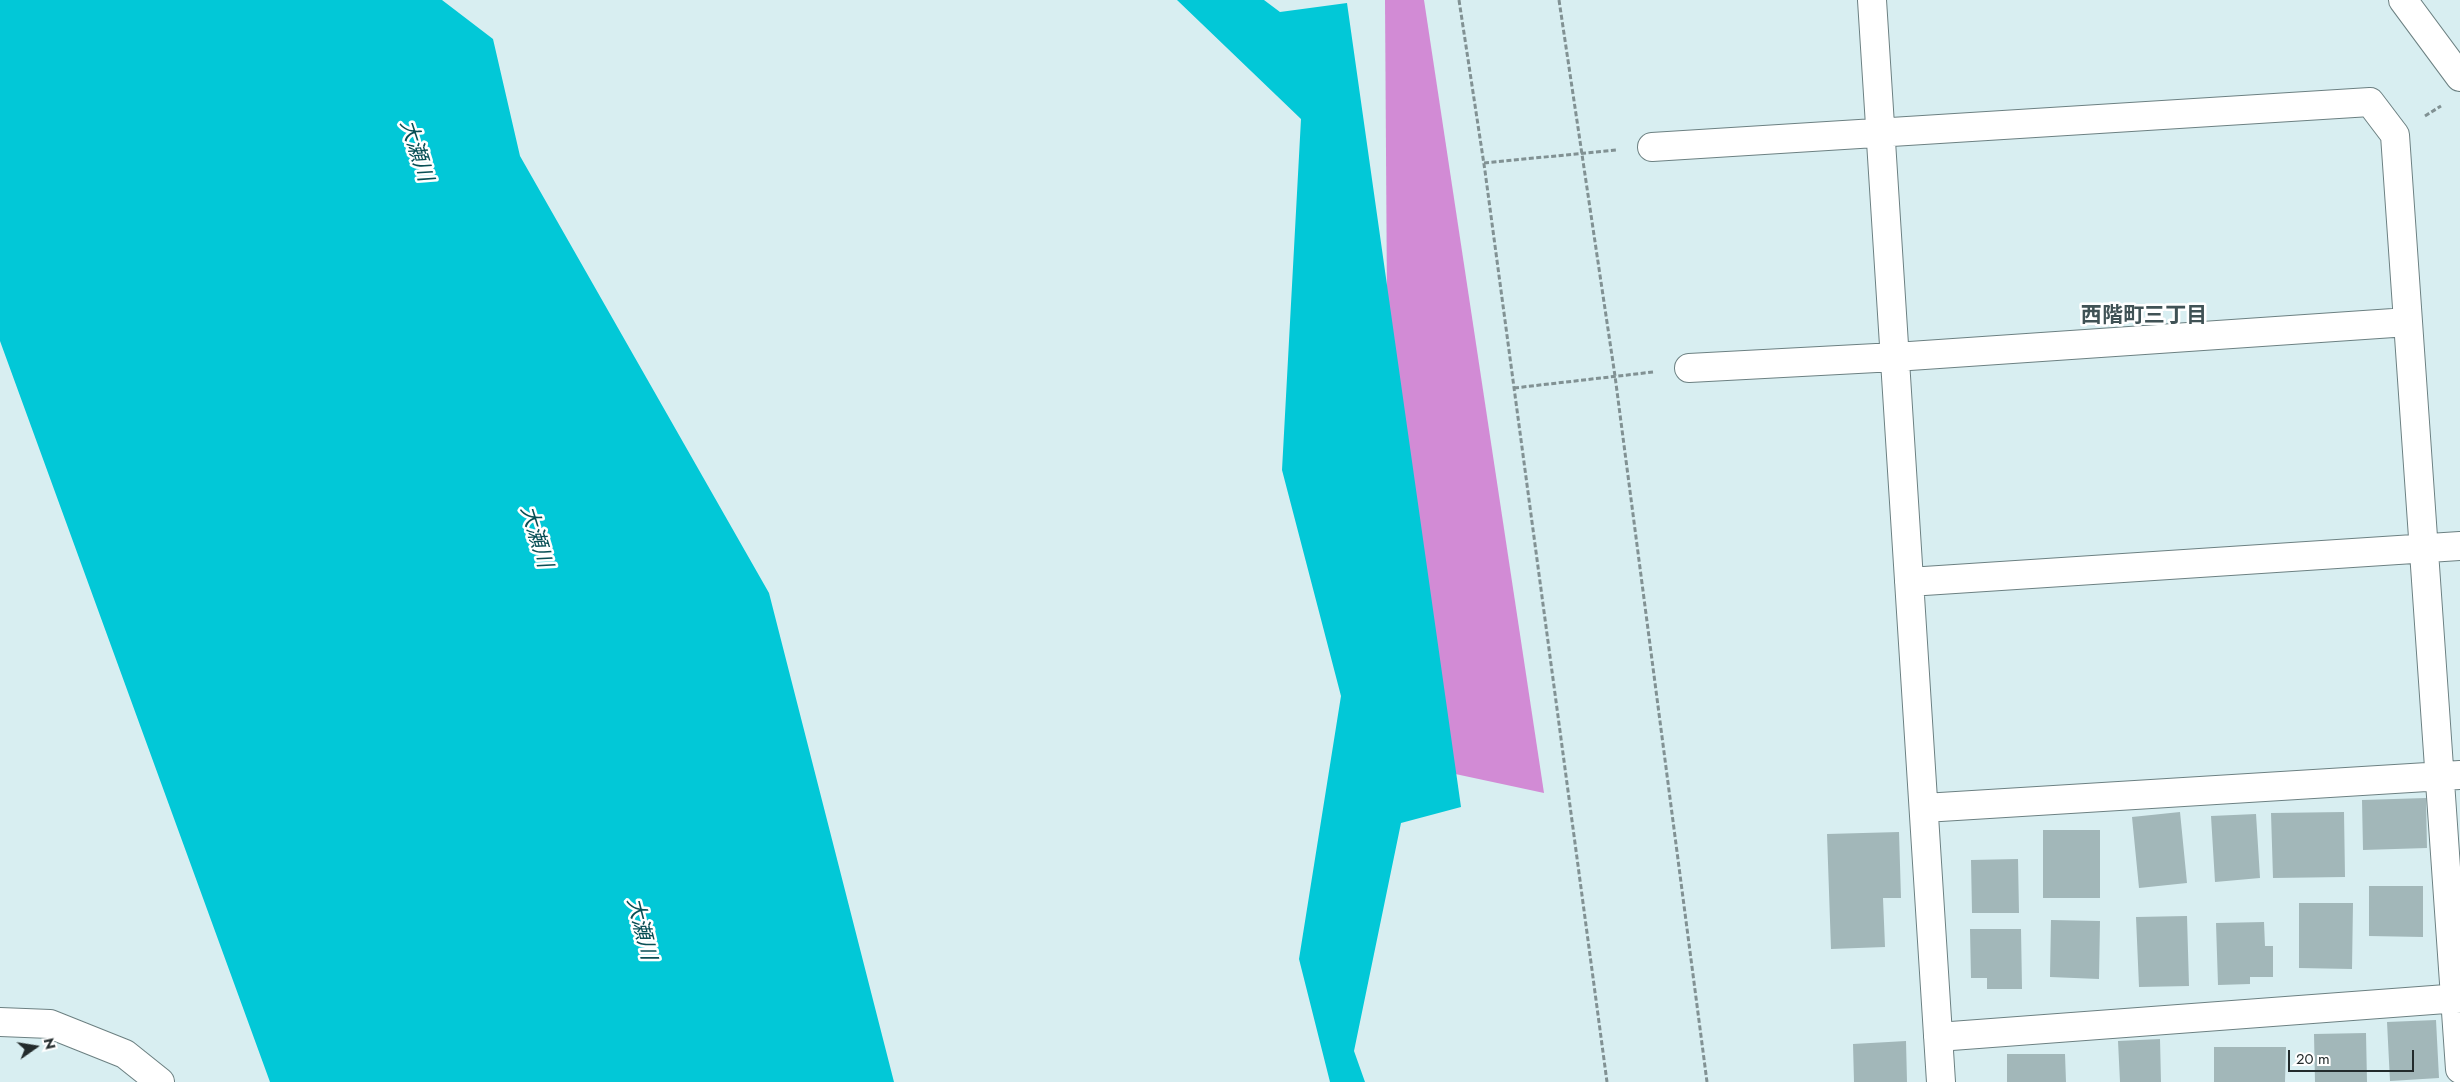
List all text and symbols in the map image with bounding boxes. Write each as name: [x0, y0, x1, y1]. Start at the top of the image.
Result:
water label: 大瀬川: [393, 117, 437, 185]
district label: 西階町三丁目: [2081, 304, 2207, 330]
water label: 大瀬川: [514, 503, 556, 571]
water label: 大瀬川: [620, 895, 660, 963]
north arrow: [10, 1022, 60, 1072]
text: N: [39, 1036, 61, 1051]
scale bar: [2290, 1040, 2416, 1072]
text: 20 m: [2296, 1048, 2330, 1070]

